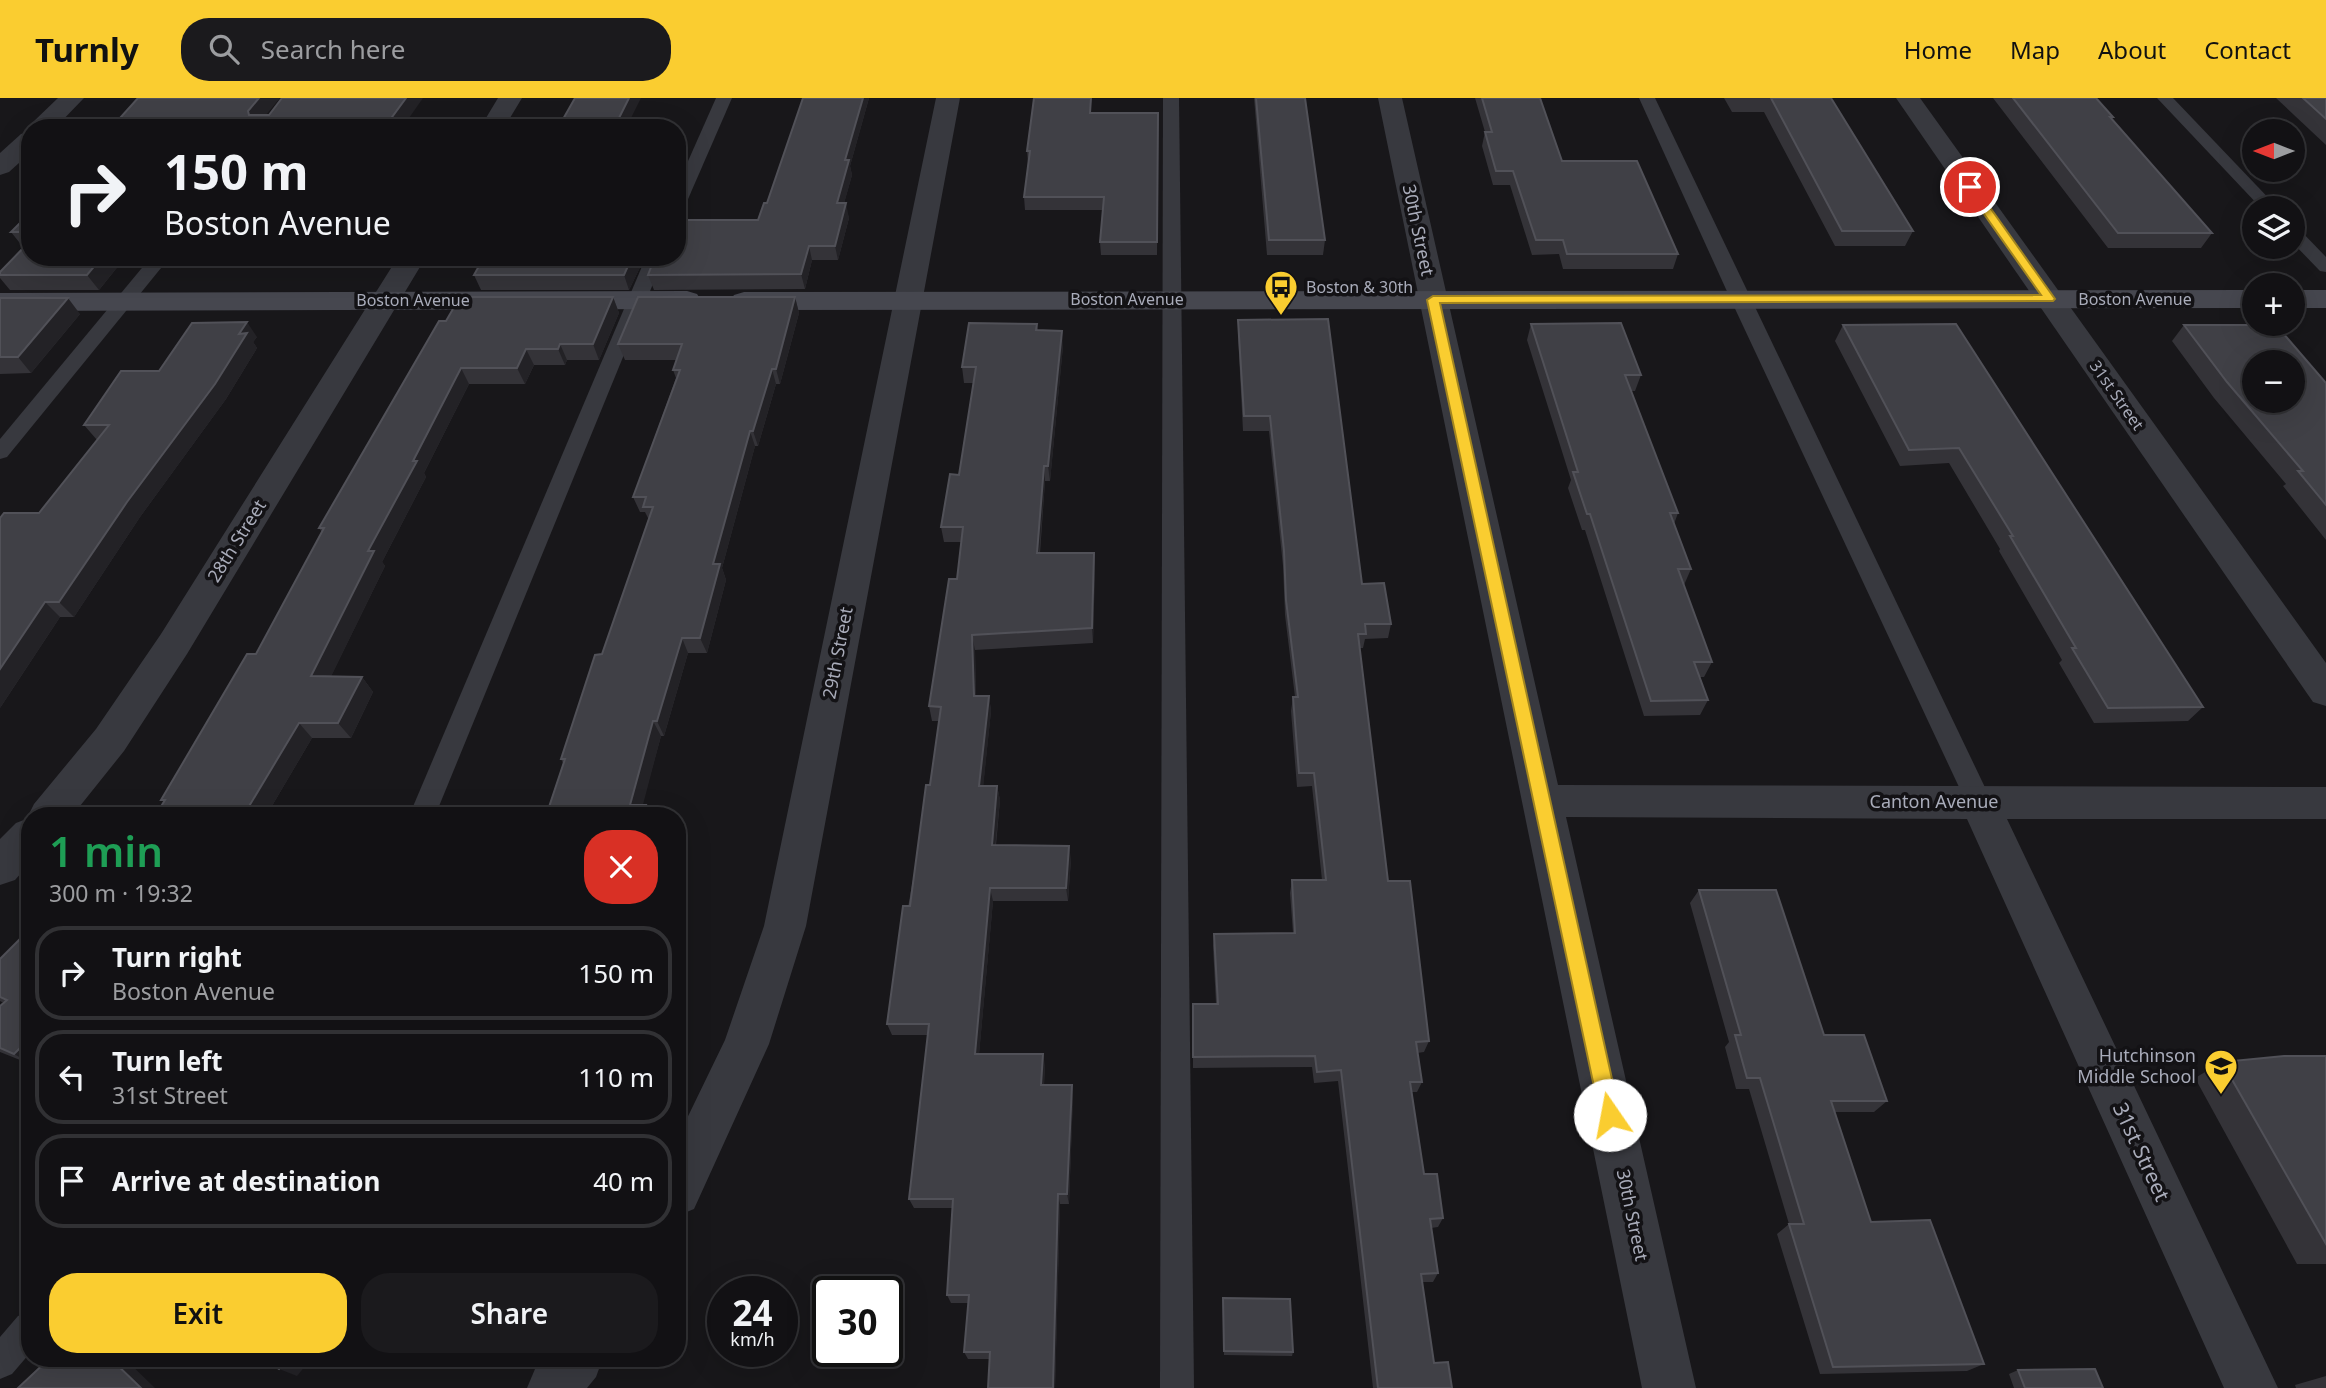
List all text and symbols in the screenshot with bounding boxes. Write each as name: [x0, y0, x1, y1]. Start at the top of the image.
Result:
search box: [181, 18, 671, 81]
text: Turnly: [35, 27, 139, 72]
icon: search: [205, 30, 243, 68]
text: Search here: [261, 31, 405, 67]
text: Home: [1904, 33, 1972, 66]
text: Map: [2010, 33, 2060, 66]
text: About: [2098, 33, 2166, 66]
text: Contact: [2204, 33, 2291, 66]
north arrow: [2242, 119, 2305, 182]
map controls: [2242, 119, 2305, 413]
text: 150 m: [164, 138, 309, 204]
icon: right: [49, 147, 140, 238]
pin: [1940, 157, 2000, 217]
icon: arrive: [1951, 168, 1989, 206]
street label: 30th Street: [1398, 182, 1441, 278]
button: layers: [2242, 196, 2305, 259]
text: Boston Avenue: [164, 201, 391, 244]
bus stop icon: Boston & 30th: [1262, 268, 1300, 317]
button: +: [2242, 273, 2305, 336]
place label: Boston & 30th: [1306, 276, 1413, 298]
street label: Boston Avenue: [1070, 288, 1184, 310]
street label: Boston Avenue: [2078, 288, 2192, 310]
street label: Boston Avenue: [356, 289, 470, 311]
button: −: [2242, 350, 2305, 413]
street label: 31st Street: [2085, 356, 2149, 434]
street label: 28th Street: [201, 494, 271, 586]
street label: 29th Street: [816, 604, 858, 701]
street label: Canton Avenue: [1870, 789, 1999, 813]
text: 1 min: [49, 822, 163, 879]
button: close: [584, 830, 658, 904]
text: 300 m · 19:32: [49, 877, 193, 909]
text: Turn right: [112, 939, 242, 975]
icon: right: [53, 954, 91, 992]
text: 150 m: [578, 955, 654, 991]
text: Boston Avenue: [112, 975, 275, 1007]
text: Turn left: [112, 1043, 223, 1079]
place label: Hutchinson Middle School: [2077, 1043, 2196, 1088]
school or university icon: Hutchinson Middle School: [2202, 1047, 2240, 1096]
icon: left: [53, 1058, 91, 1096]
text: 110 m: [578, 1059, 654, 1095]
position arrow: [1573, 1078, 1647, 1152]
text: 31st Street: [112, 1079, 228, 1111]
street label: 31st Street: [2107, 1098, 2177, 1206]
icon: arrive: [53, 1162, 91, 1200]
text: Arrive at destination: [112, 1163, 381, 1199]
text: 40 m: [593, 1163, 654, 1199]
street label: 30th Street: [1612, 1167, 1655, 1263]
button: Exit: [49, 1273, 347, 1353]
button: Share: [361, 1273, 658, 1353]
speed limit sign: 30: [812, 1276, 903, 1367]
text: 24: [732, 1289, 773, 1336]
text: km/h: [730, 1327, 775, 1351]

